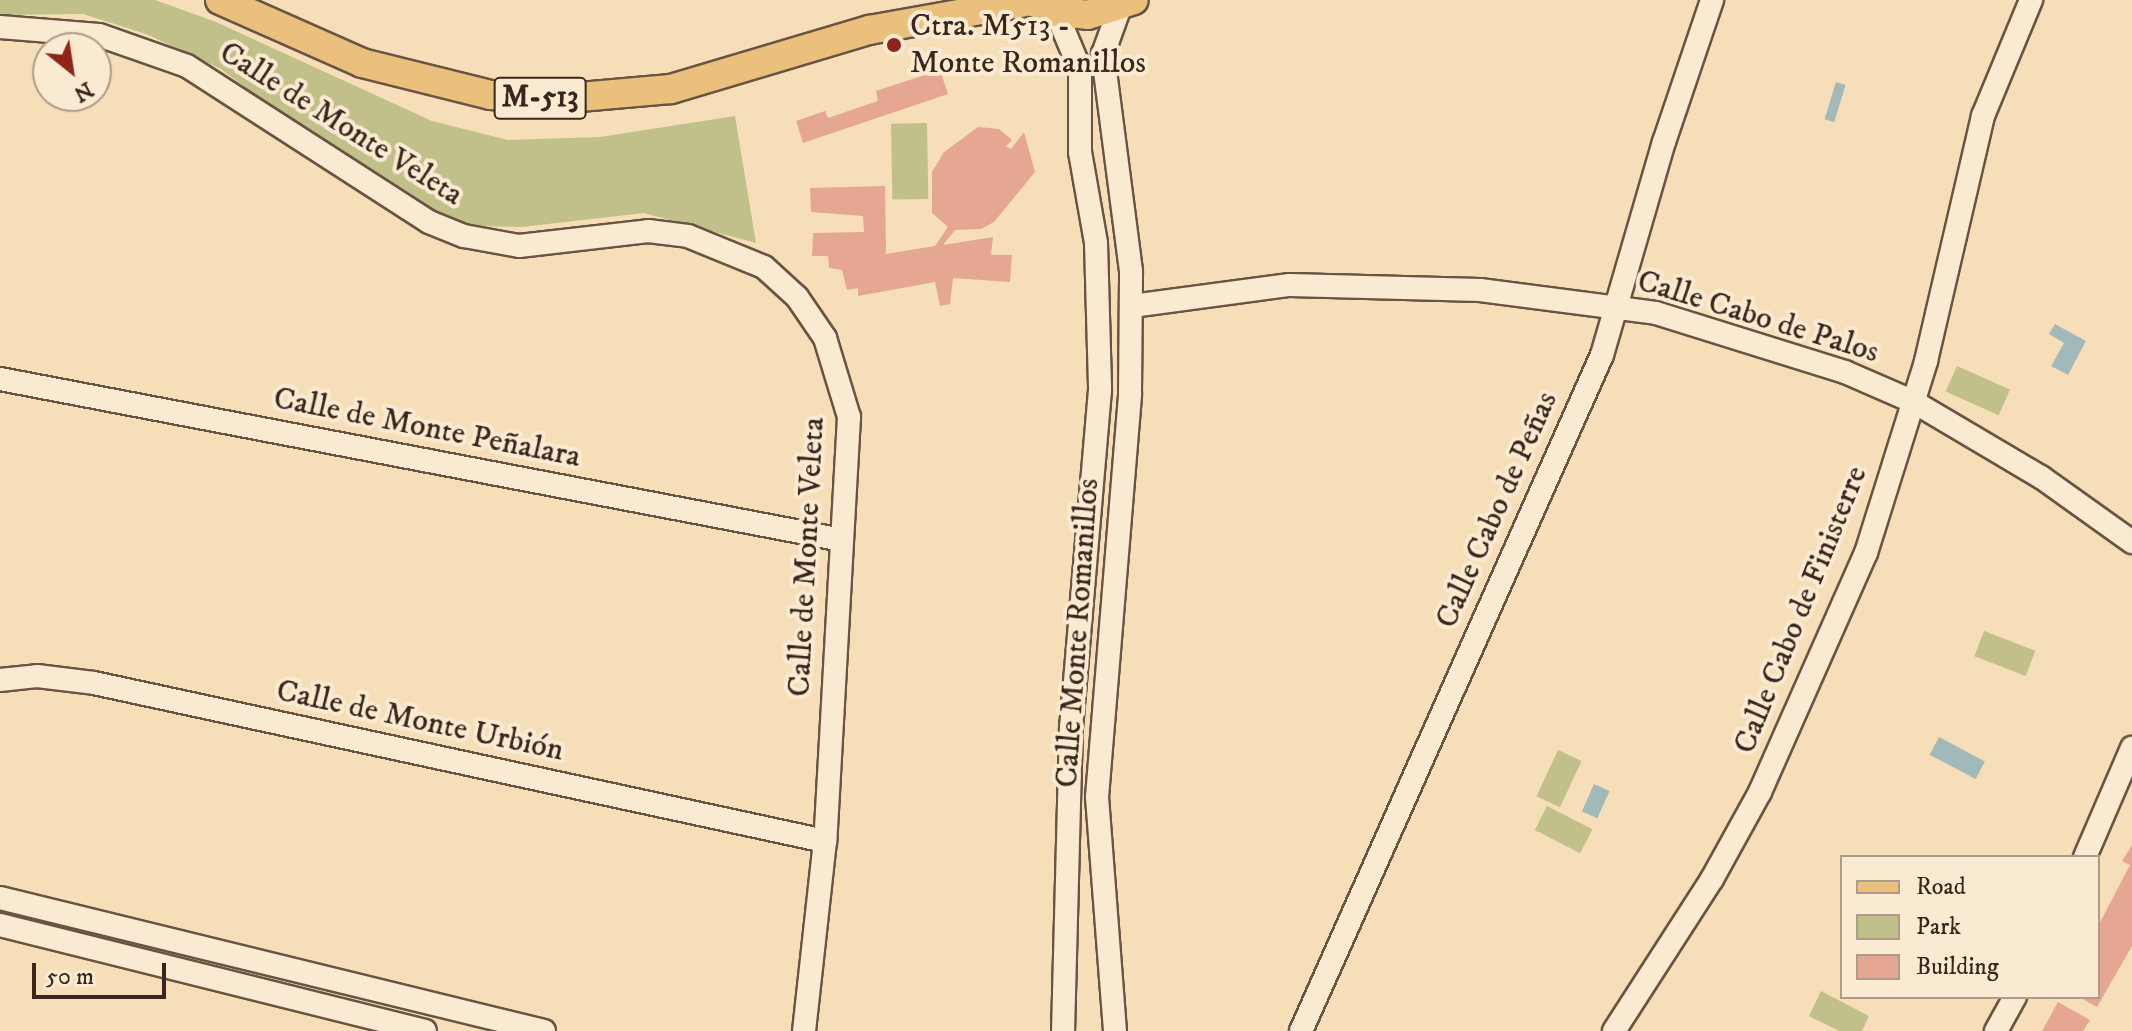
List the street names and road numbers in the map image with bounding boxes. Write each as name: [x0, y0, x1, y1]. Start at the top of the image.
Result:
street label: Calle de Monte Veleta: [212, 34, 470, 214]
road number: M-513: [492, 72, 588, 124]
street label: Calle Cabo de Palos: [1633, 262, 1883, 372]
street label: Calle de Monte Peñalara: [270, 379, 584, 477]
street label: Calle Cabo de Peñas: [1428, 386, 1566, 634]
street label: Calle de Monte Veleta: [781, 416, 833, 698]
street label: Calle Cabo de Finisterre: [1726, 461, 1876, 759]
street label: Calle Monte Romanillos: [1048, 477, 1108, 789]
street label: Calle de Monte Urbión: [273, 672, 567, 770]

